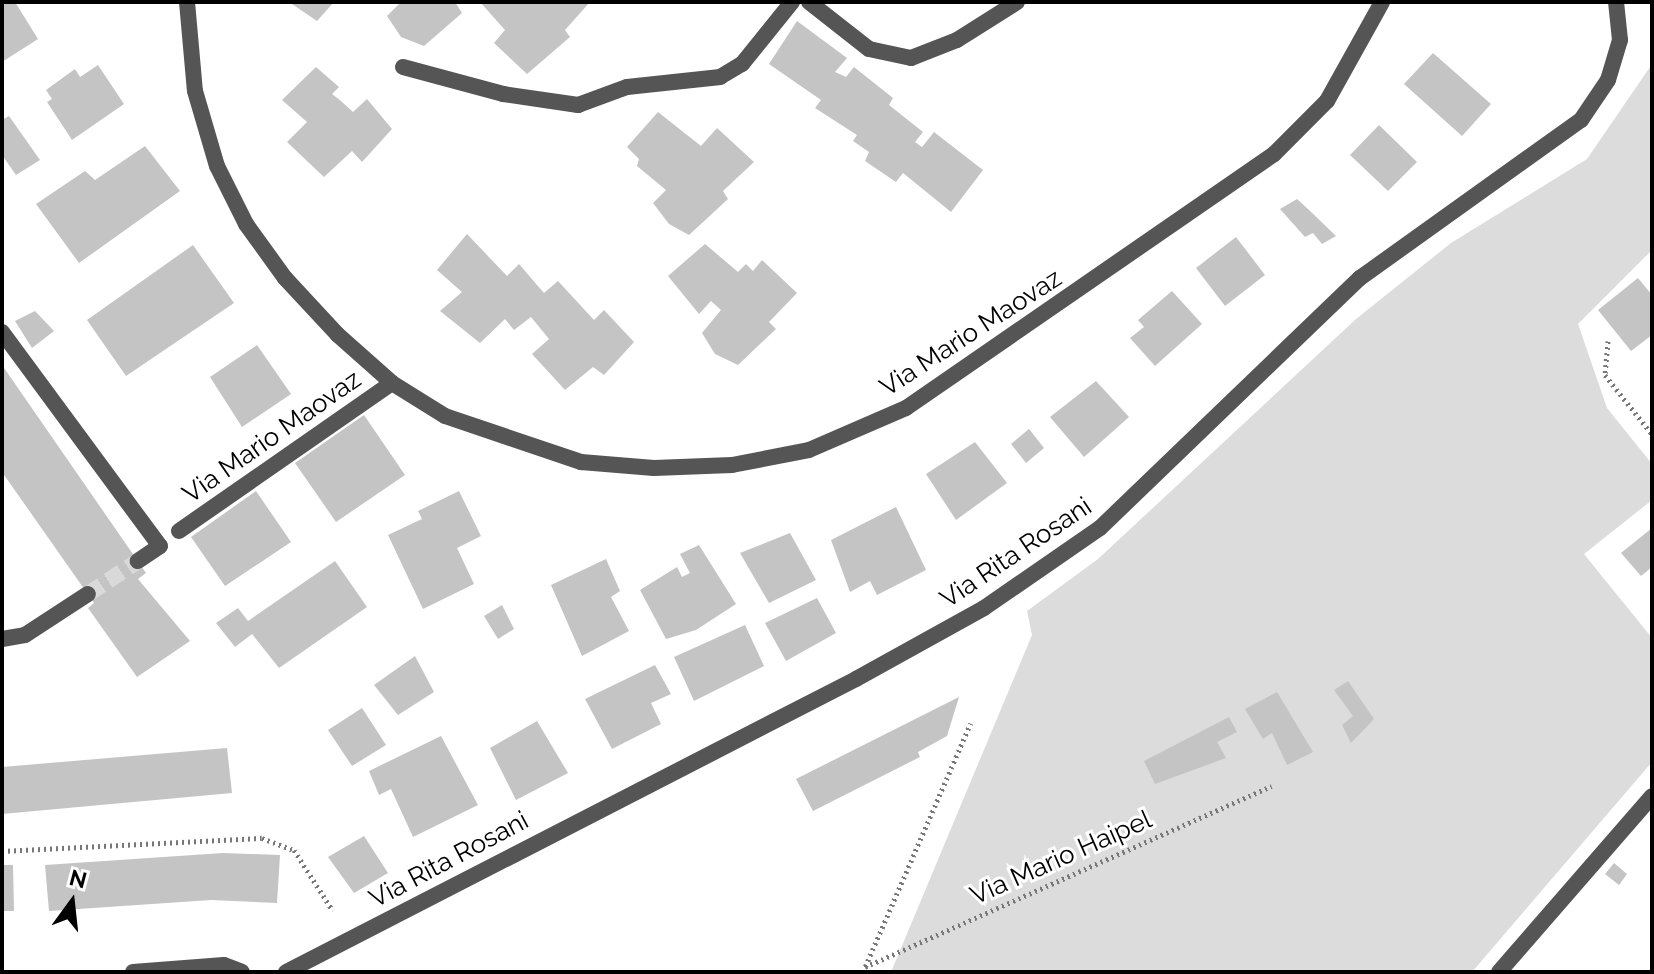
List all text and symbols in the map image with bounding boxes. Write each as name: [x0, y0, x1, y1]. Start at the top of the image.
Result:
street label: Via Mario Maovaz: [874, 263, 1068, 403]
street label: Via Mario Maovaz: [177, 364, 367, 510]
street label: Via Rita Rosani: [934, 491, 1098, 615]
street label: Via Mario Haipel: [966, 804, 1156, 912]
street label: Via Rita Rosani: [364, 805, 534, 915]
north arrow: [32, 862, 112, 942]
text: N: [67, 864, 90, 894]

